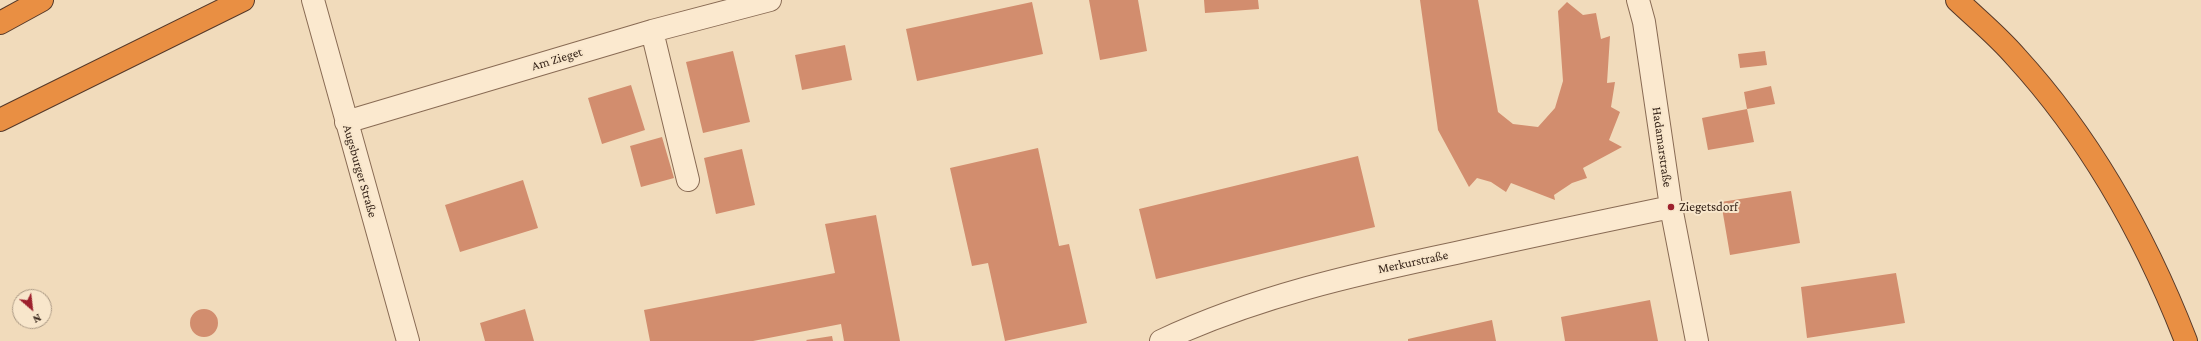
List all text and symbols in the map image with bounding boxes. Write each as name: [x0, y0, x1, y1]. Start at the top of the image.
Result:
street label: Am Zieget: [530, 44, 584, 74]
street label: Hadamarstraße: [1649, 106, 1675, 188]
street label: Augsburger Straße: [339, 123, 381, 219]
place label: Ziegetsdorf: [1679, 199, 1738, 215]
marker: Ziegetsdorf: [1666, 202, 1676, 212]
street label: Merkurstraße: [1376, 247, 1450, 277]
north arrow: [12, 289, 52, 329]
text: N: [31, 312, 43, 326]

